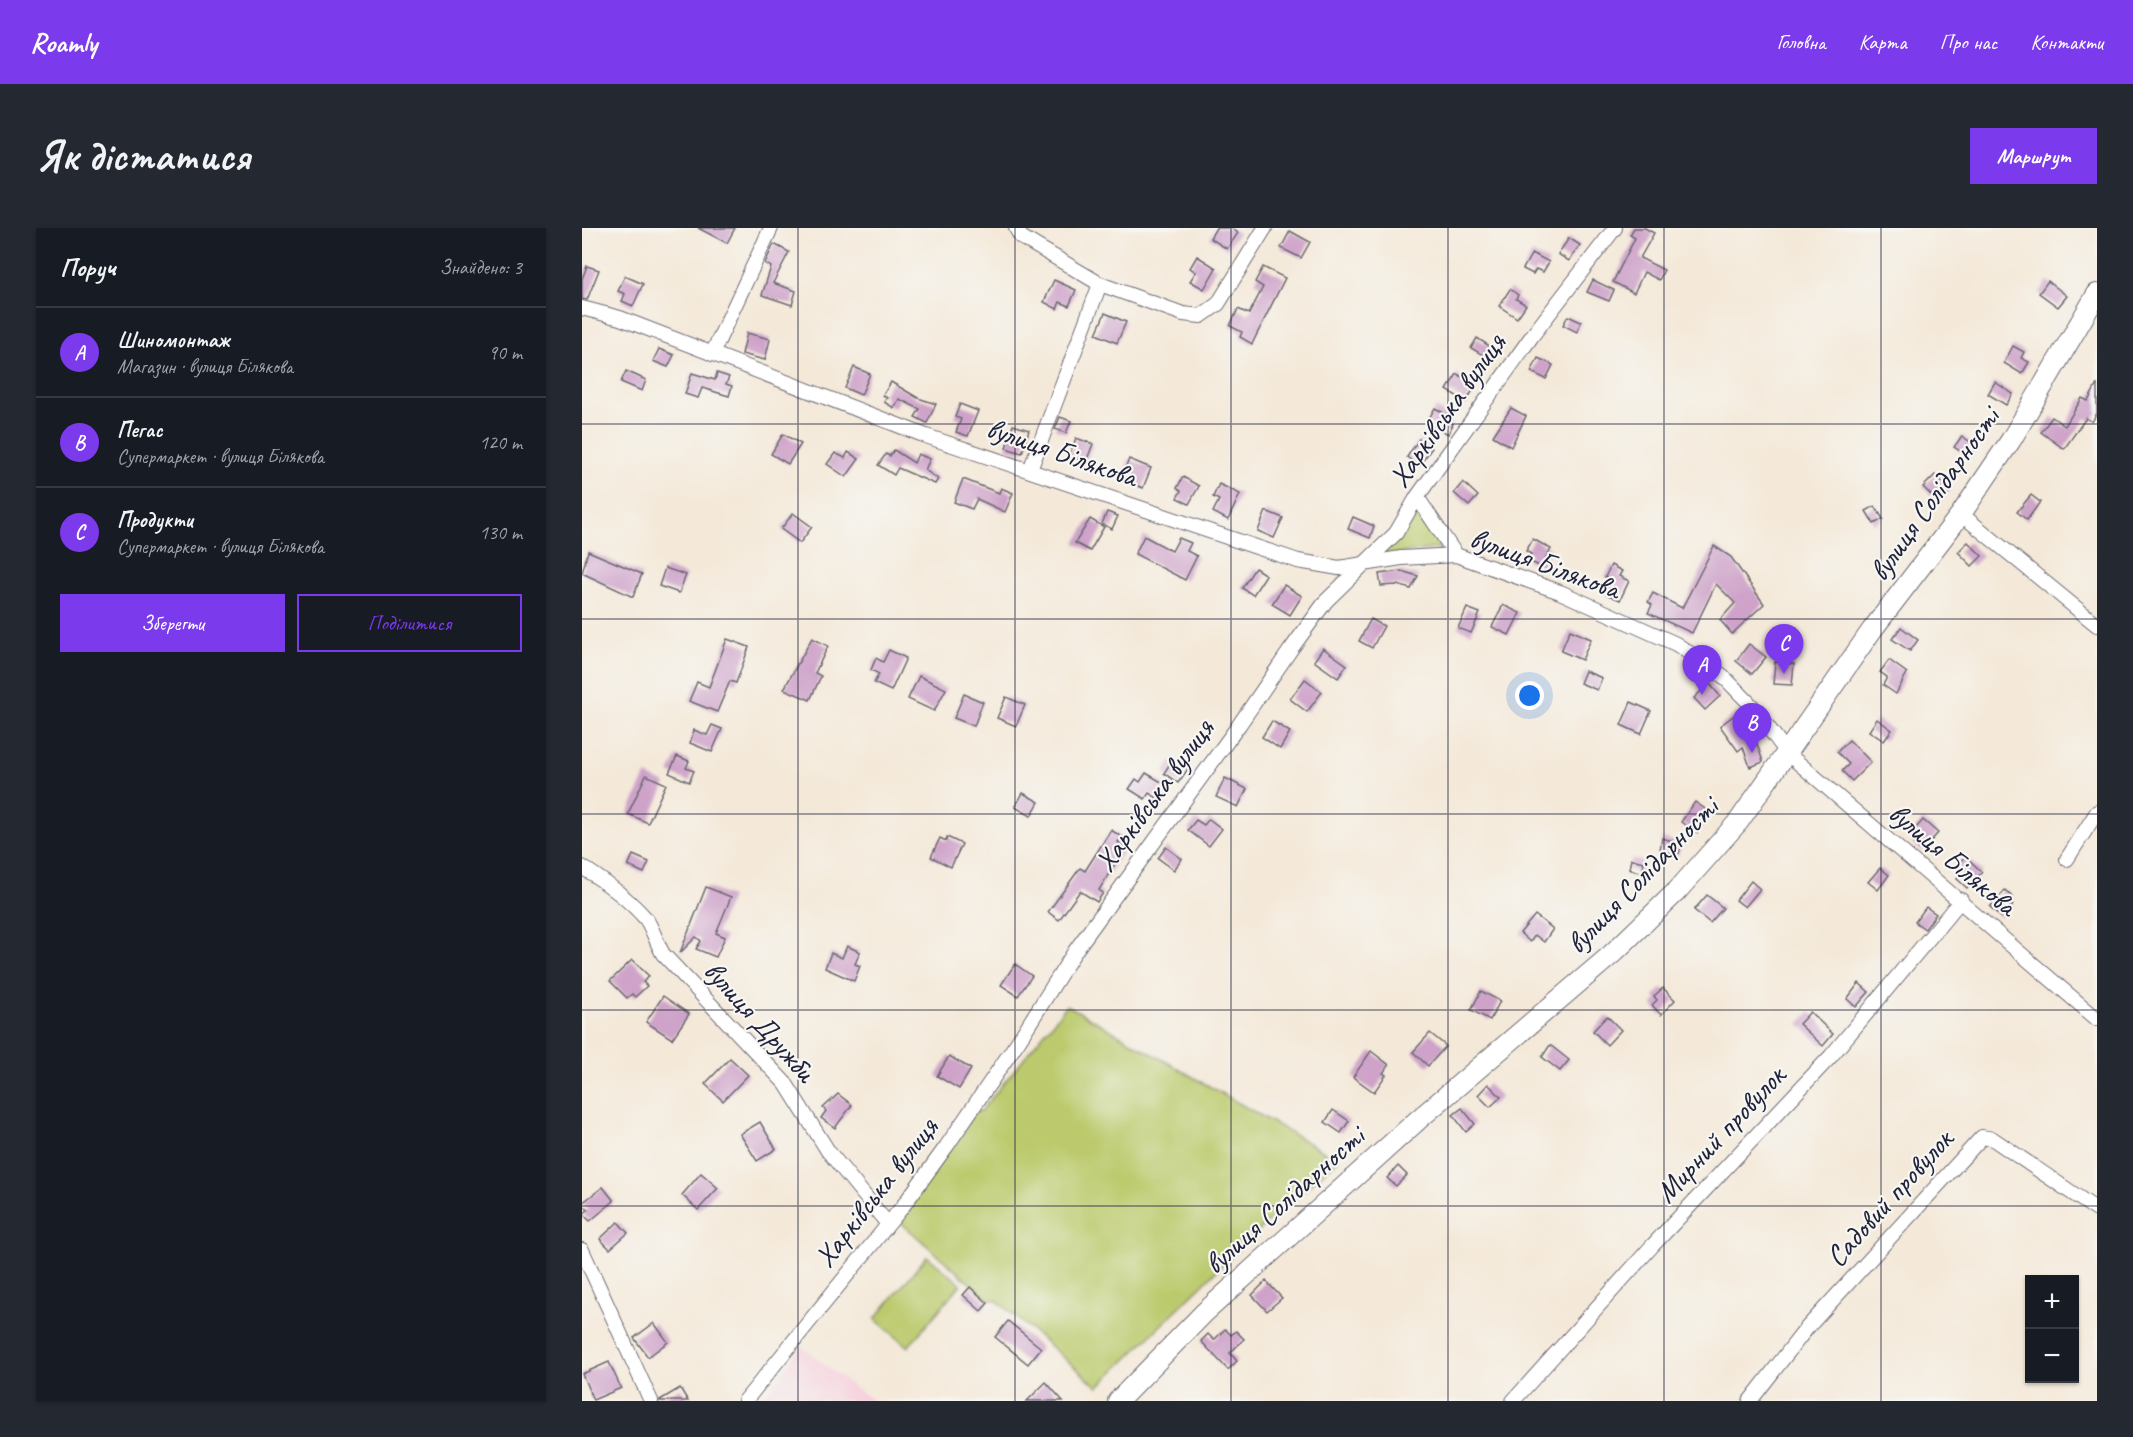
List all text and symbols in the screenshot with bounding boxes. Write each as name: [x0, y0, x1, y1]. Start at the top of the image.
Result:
text: Roamly: [30, 25, 97, 60]
text: Головна: [1777, 29, 1826, 55]
text: Карта: [1859, 29, 1907, 55]
text: Про нас: [1940, 29, 1997, 55]
text: Контакти: [2030, 29, 2103, 55]
button: Маршрут: [1970, 128, 2097, 184]
text: Як дістатися: [36, 130, 250, 183]
text: Поруч: [60, 251, 116, 284]
text: Знайдено: 3: [440, 255, 522, 280]
street label: Харківська вулиця: [1380, 325, 1515, 494]
text: Шиномонтаж: [117, 326, 230, 354]
text: A: [74, 340, 85, 365]
text: 90 m: [488, 340, 522, 365]
text: Магазин · вулиця Білякова: [117, 354, 293, 379]
street label: вулиця Солідарності: [1860, 397, 2010, 588]
street label: вулиця Білякова: [982, 409, 1145, 496]
text: Пегас: [117, 416, 163, 444]
text: B: [74, 430, 85, 455]
text: 120 m: [479, 430, 522, 455]
text: Супермаркет · вулиця Білякова: [117, 444, 324, 469]
text: Продукти: [117, 506, 193, 534]
street label: вулиця Білякова: [1465, 518, 1628, 609]
text: C: [75, 520, 84, 545]
text: 130 m: [479, 520, 522, 545]
text: Супермаркет · вулиця Білякова: [117, 534, 324, 559]
button: Зберегти: [60, 594, 285, 652]
button: Поділитися: [297, 594, 522, 652]
pin: C: [1764, 624, 1804, 674]
pin: A: [1682, 646, 1722, 695]
your location: [1515, 681, 1544, 710]
pin: B: [1732, 704, 1772, 753]
street label: Харківська вулиця: [1086, 710, 1223, 879]
street label: вулиця Солідарності: [1558, 786, 1729, 961]
street label: вулиця Білякова: [1881, 794, 2027, 926]
street label: вулиця Дружби: [696, 952, 826, 1091]
street label: Мирний провулок: [1647, 1056, 1795, 1210]
street label: Харківська вулиця: [806, 1109, 947, 1274]
street label: вулиця Солідарності: [1196, 1116, 1375, 1282]
street label: Садовий провулок: [1817, 1120, 1962, 1275]
map controls: [2025, 1275, 2079, 1383]
button: +: [2025, 1275, 2079, 1329]
button: −: [2025, 1329, 2079, 1383]

